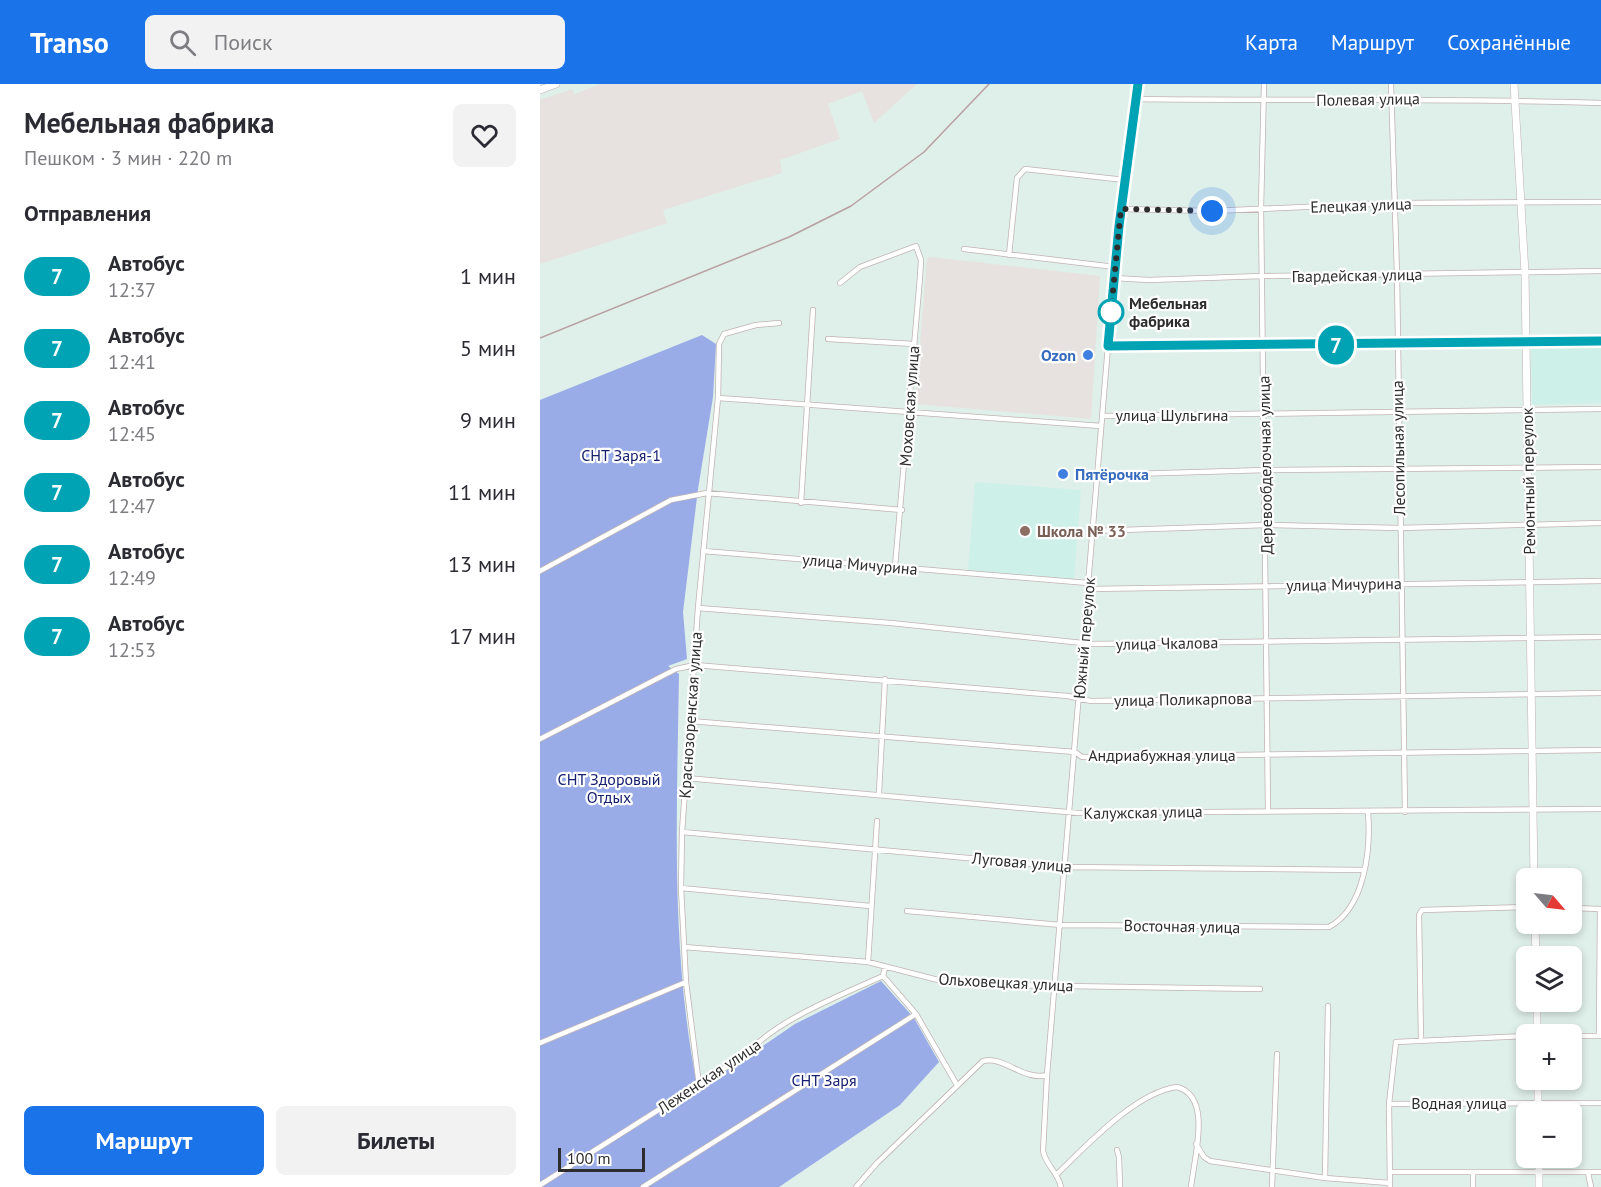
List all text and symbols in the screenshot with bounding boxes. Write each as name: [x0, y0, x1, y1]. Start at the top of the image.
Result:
search box: [145, 15, 565, 69]
text: Transo: [30, 24, 109, 61]
icon: search: [166, 26, 199, 59]
text: Поиск: [214, 28, 273, 56]
text: Карта: [1245, 29, 1298, 56]
text: Маршрут: [1331, 29, 1414, 56]
text: Сохранённые: [1447, 29, 1571, 56]
street label: Полевая улица: [1316, 88, 1420, 110]
text: Мебельная фабрика: [24, 104, 274, 141]
button: heart: [453, 104, 516, 167]
text: Пешком · 3 мин · 220 m: [24, 145, 232, 171]
street label: Елецкая улица: [1310, 193, 1412, 217]
your location: [1197, 196, 1227, 226]
text: Отправления: [24, 199, 151, 227]
text: Автобус: [108, 249, 185, 277]
text: 1 мин: [460, 262, 516, 290]
text: 7: [51, 263, 63, 290]
street label: Гвардейская улица: [1291, 264, 1423, 286]
text: 12:37: [108, 277, 156, 303]
place label: Мебельная фабрика: [1129, 293, 1207, 331]
marker: Мебельная фабрика: [1098, 299, 1124, 325]
text: Автобус: [108, 321, 185, 349]
line badge: 7: [1316, 326, 1356, 364]
text: 7: [1330, 332, 1342, 359]
text: 5 мин: [460, 334, 516, 362]
text: 7: [51, 335, 63, 362]
street label: Моховская улица: [895, 345, 923, 467]
place label: Ozon: [1041, 345, 1076, 365]
marker: Ozon: [1081, 348, 1095, 362]
text: 12:41: [108, 349, 156, 375]
street label: Деревообделочная улица: [1253, 375, 1277, 555]
street label: Лесопильная улица: [1387, 380, 1409, 517]
text: Автобус: [108, 393, 185, 421]
street label: улица Шульгина: [1116, 405, 1228, 425]
text: 9 мин: [460, 406, 516, 434]
text: 7: [51, 407, 63, 434]
street label: Ремонтный переулок: [1517, 407, 1539, 555]
text: 12:45: [108, 421, 156, 447]
park label: СНТ Заря-1: [581, 445, 661, 465]
place label: Пятёрочка: [1075, 464, 1149, 484]
text: Автобус: [108, 465, 185, 493]
marker: Пятёрочка: [1056, 467, 1070, 481]
text: 11 мин: [448, 478, 516, 506]
text: 7: [51, 479, 63, 506]
text: 12:47: [108, 493, 156, 519]
place label: Школа № 33: [1037, 521, 1126, 541]
marker: Школа № 33: [1018, 524, 1032, 538]
text: Автобус: [108, 537, 185, 565]
street label: улица Мичурина: [802, 549, 918, 579]
text: 13 мин: [448, 550, 516, 578]
text: 7: [51, 551, 63, 578]
text: 12:49: [108, 565, 156, 591]
street label: улица Мичурина: [1286, 573, 1402, 595]
street label: Южный переулок: [1069, 576, 1099, 700]
text: Автобус: [108, 609, 185, 637]
text: 17 мин: [449, 622, 516, 650]
text: 7: [51, 623, 63, 650]
street label: Краснозоренская улица: [674, 631, 706, 799]
street label: улица Чкалова: [1115, 632, 1219, 654]
text: 12:53: [108, 637, 156, 663]
street label: улица Поликарпова: [1114, 688, 1252, 710]
street label: Андриабужная улица: [1088, 745, 1236, 765]
park label: СНТ Здоровый Отдых: [558, 769, 660, 807]
street label: Калужская улица: [1083, 801, 1203, 823]
street label: Луговая улица: [970, 848, 1073, 876]
north arrow: [1516, 868, 1582, 934]
map controls: [1516, 868, 1582, 1168]
street label: Восточная улица: [1124, 915, 1240, 937]
button: layers: [1516, 946, 1582, 1012]
street label: Ольховецкая улица: [938, 968, 1074, 996]
button: +: [1516, 1024, 1582, 1090]
street label: Леженская улица: [653, 1034, 765, 1119]
park label: СНТ Заря: [791, 1070, 857, 1090]
street label: Водная улица: [1411, 1093, 1507, 1113]
button: −: [1516, 1102, 1582, 1168]
button: Маршрут: [24, 1106, 264, 1175]
button: Билеты: [276, 1106, 516, 1175]
scale bar: [558, 1145, 645, 1172]
text: 100 m: [567, 1148, 610, 1168]

